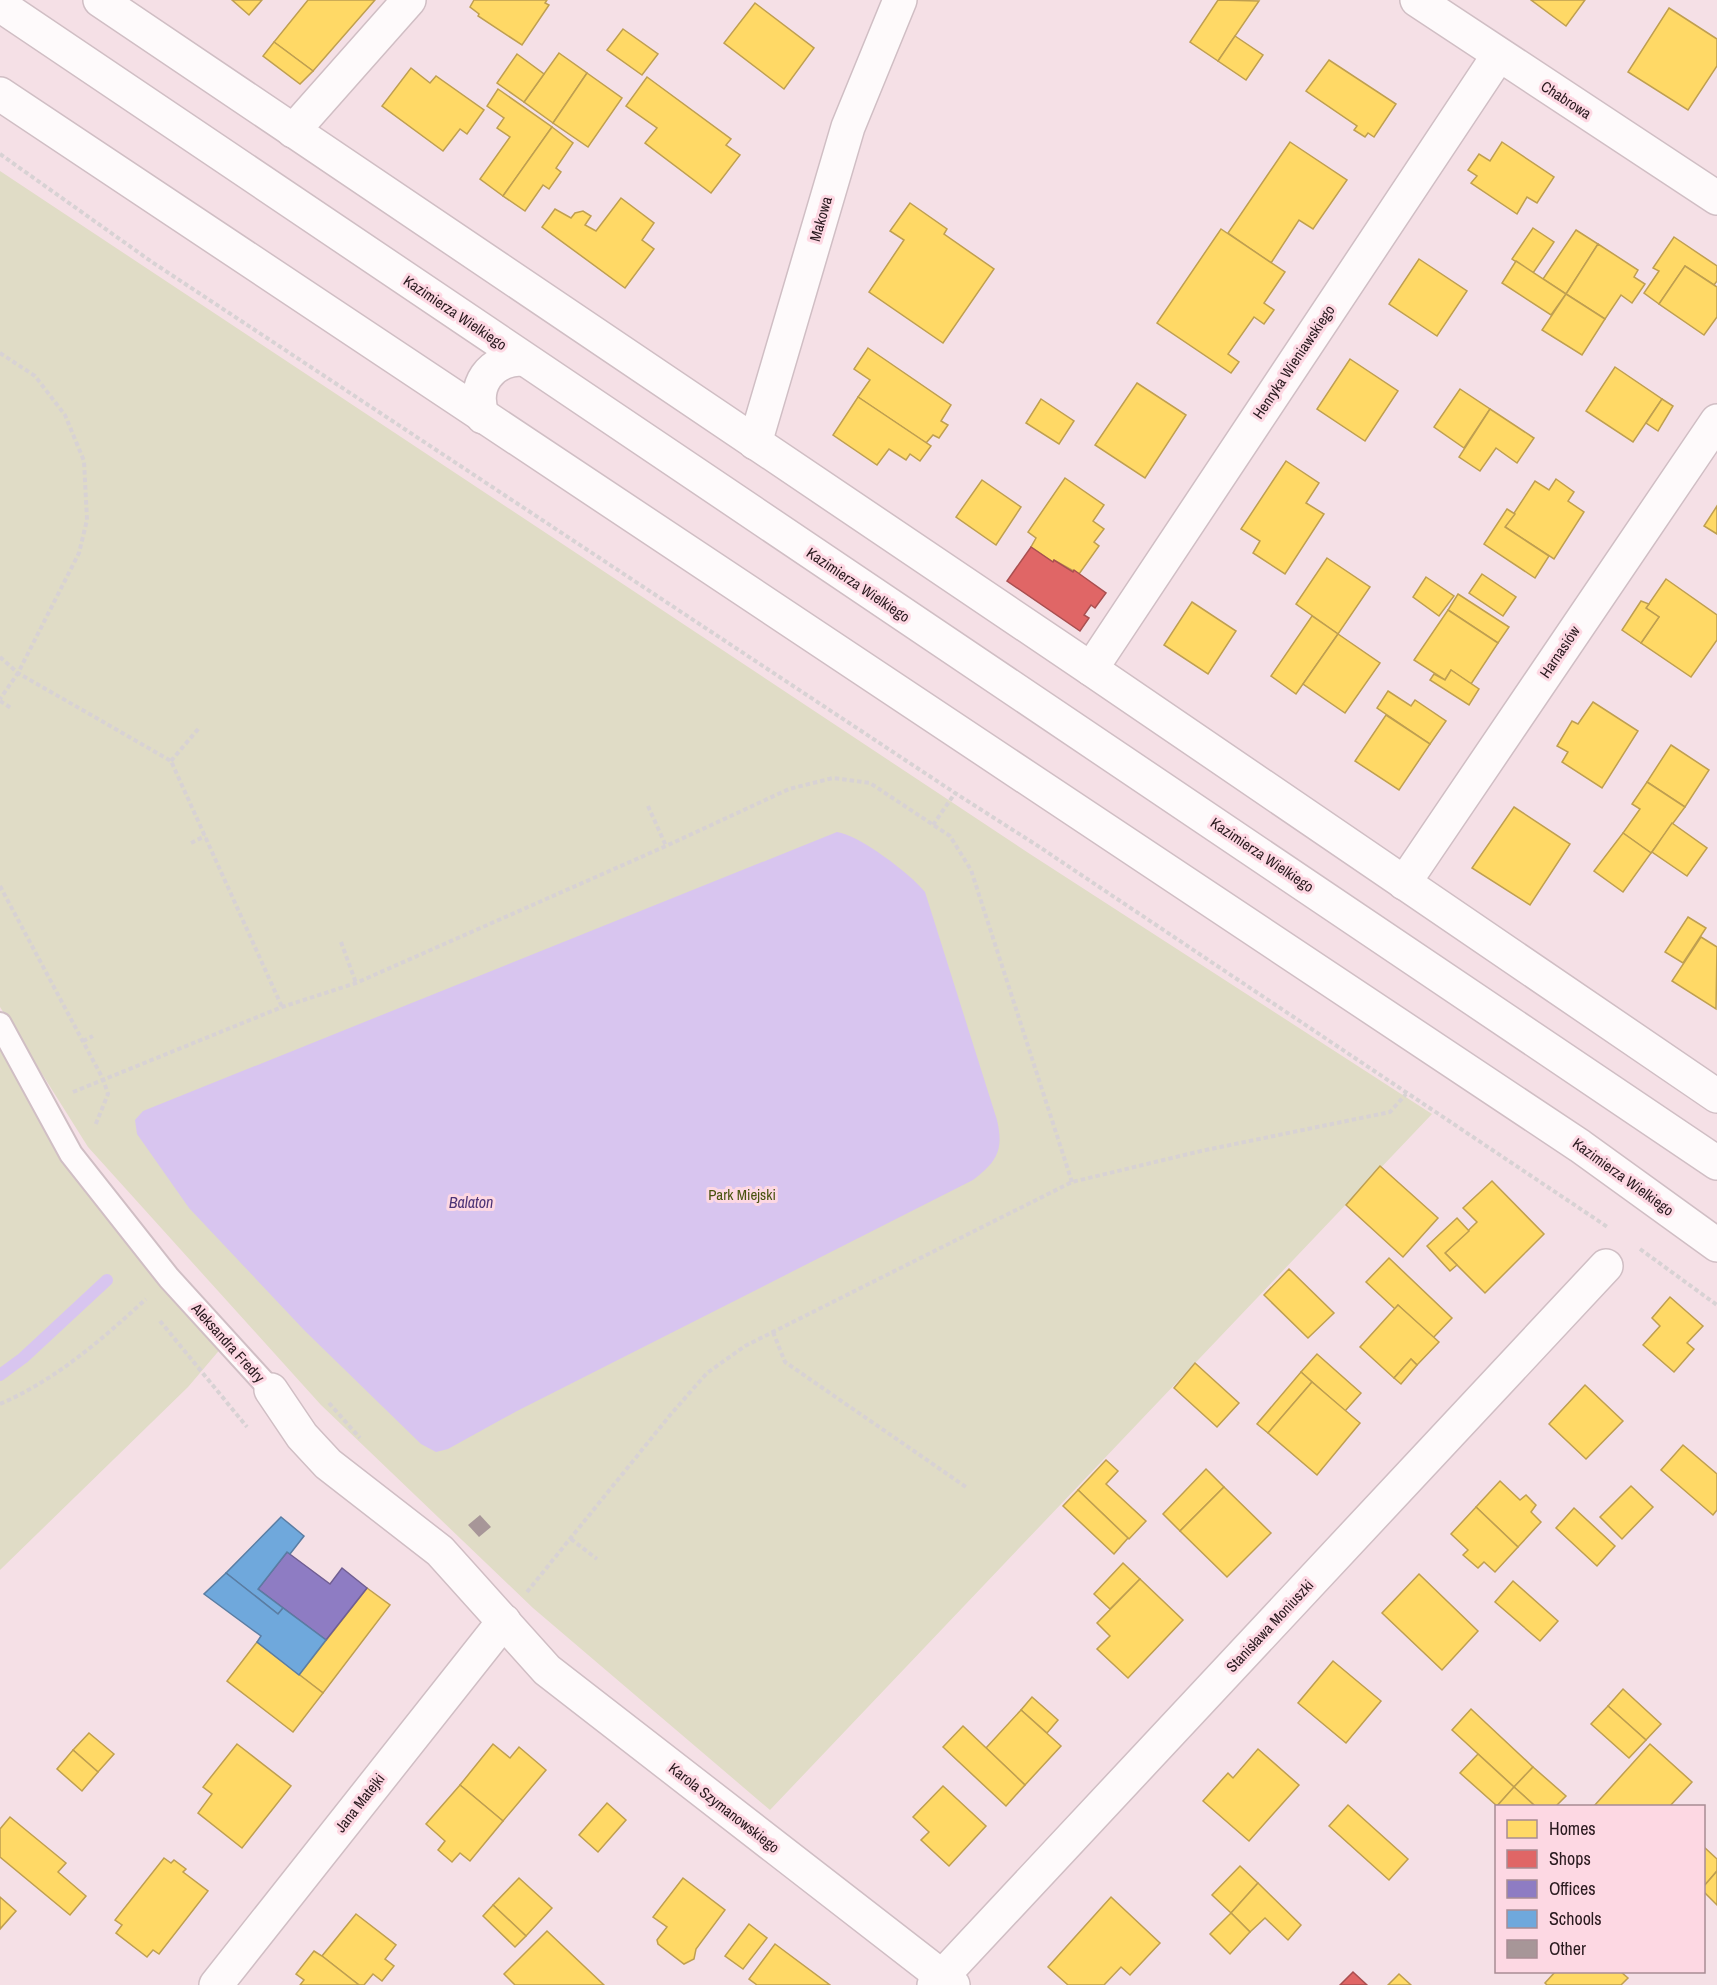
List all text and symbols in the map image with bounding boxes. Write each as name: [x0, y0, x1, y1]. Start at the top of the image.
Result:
street label: Chabrowa: [1537, 76, 1596, 124]
street label: Makowa: [804, 194, 837, 244]
street label: Kazimierza Wielkiego: [400, 270, 511, 355]
street label: Henryka Wieniawskiego: [1248, 300, 1340, 423]
street label: Kazimierza Wielkiego: [803, 542, 914, 627]
street label: Harnasiów: [1534, 621, 1585, 682]
street label: Kazimierza Wielkiego: [1207, 812, 1318, 897]
street label: Kazimierza Wielkiego: [1568, 1133, 1678, 1221]
park label: Park Miejski: [708, 1184, 776, 1205]
water label: Balaton: [449, 1191, 493, 1213]
street label: Aleksandra Fredry: [186, 1298, 270, 1388]
street label: Stanisława Moniuszki: [1221, 1575, 1318, 1677]
street label: Karola Szymanowskiego: [665, 1758, 784, 1858]
street label: Jana Matejki: [330, 1769, 389, 1837]
legend: [1495, 1805, 1705, 1973]
text: Homes: [1549, 1816, 1596, 1841]
text: Shops: [1549, 1846, 1591, 1871]
text: Offices: [1549, 1876, 1596, 1901]
text: Schools: [1549, 1906, 1602, 1931]
text: Other: [1549, 1936, 1586, 1961]

